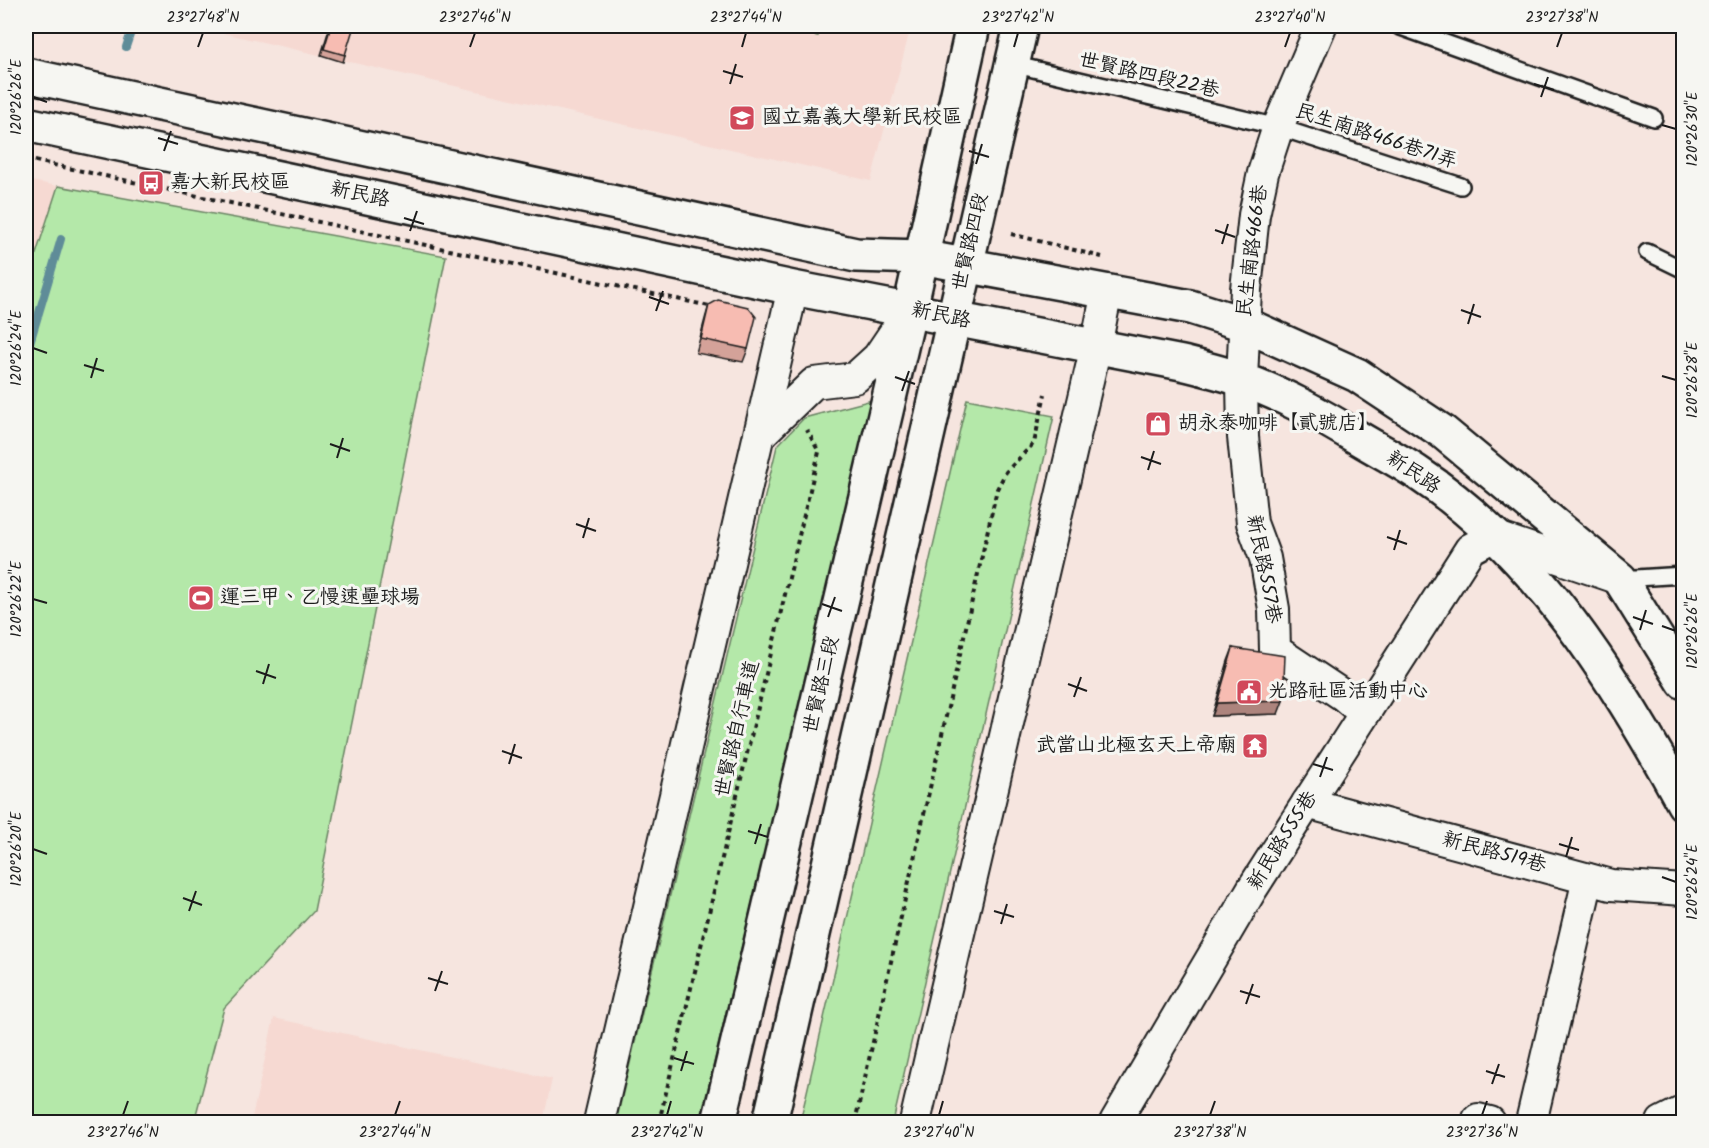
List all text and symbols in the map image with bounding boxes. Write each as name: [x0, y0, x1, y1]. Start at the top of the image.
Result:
text: 23°27'48"N: [167, 6, 239, 30]
text: 23°27'46"N: [439, 6, 511, 30]
text: 23°27'44"N: [710, 6, 782, 30]
text: 23°27'42"N: [982, 6, 1054, 30]
text: 23°27'40"N: [1254, 6, 1326, 30]
text: 23°27'38"N: [1526, 6, 1598, 30]
street label: 世賢路四段22巷: [1076, 44, 1223, 108]
text: 120°26'26"E: [5, 58, 29, 135]
text: 120°26'30"E: [1681, 90, 1705, 167]
street label: 民生南路466巷71弄: [1291, 96, 1461, 178]
place label: 國立嘉義大學新民校區: [762, 102, 962, 134]
school or university icon: 國立嘉義大學新民校區: [727, 103, 757, 133]
place label: 嘉大新民校區: [170, 167, 290, 199]
bus stop icon: 嘉大新民校區: [136, 168, 166, 198]
street label: 新民路: [327, 173, 394, 217]
street label: 民生南路466巷: [1229, 182, 1277, 319]
street label: 世賢路四段: [944, 190, 998, 294]
street label: 新民路: [908, 294, 975, 338]
text: 120°26'24"E: [5, 309, 29, 386]
text: 120°26'28"E: [1681, 340, 1705, 418]
place label: 胡永泰咖啡【貳號店】: [1178, 408, 1378, 440]
shop icon: 胡永泰咖啡【貳號店】: [1143, 409, 1173, 439]
street label: 新民路: [1379, 443, 1448, 504]
street label: 新民路557巷: [1237, 512, 1289, 627]
text: 120°26'22"E: [5, 560, 29, 637]
place label: 運三甲、乙慢速壘球場: [220, 582, 420, 614]
sports icon: 運三甲、乙慢速壘球場: [186, 583, 216, 613]
text: 120°26'26"E: [1681, 592, 1705, 669]
street label: 世賢路三段: [795, 633, 849, 737]
street label: 世賢路自行車道: [707, 657, 769, 801]
place label: 光路社區活動中心: [1268, 676, 1428, 708]
public building icon: 光路社區活動中心: [1234, 677, 1264, 707]
place label: 武當山北極玄天上帝廟: [1036, 730, 1236, 762]
temple icon: 武當山北極玄天上帝廟: [1240, 731, 1270, 761]
street label: 新民路555巷: [1240, 784, 1327, 897]
text: 120°26'20"E: [5, 810, 29, 887]
street label: 新民路519巷: [1438, 824, 1551, 883]
text: 120°26'24"E: [1681, 843, 1705, 920]
text: 23°27'46"N: [87, 1121, 159, 1145]
text: 23°27'44"N: [359, 1121, 431, 1145]
text: 23°27'42"N: [631, 1121, 703, 1145]
text: 23°27'40"N: [903, 1121, 975, 1145]
text: 23°27'38"N: [1174, 1121, 1246, 1145]
text: 23°27'36"N: [1446, 1121, 1518, 1145]

